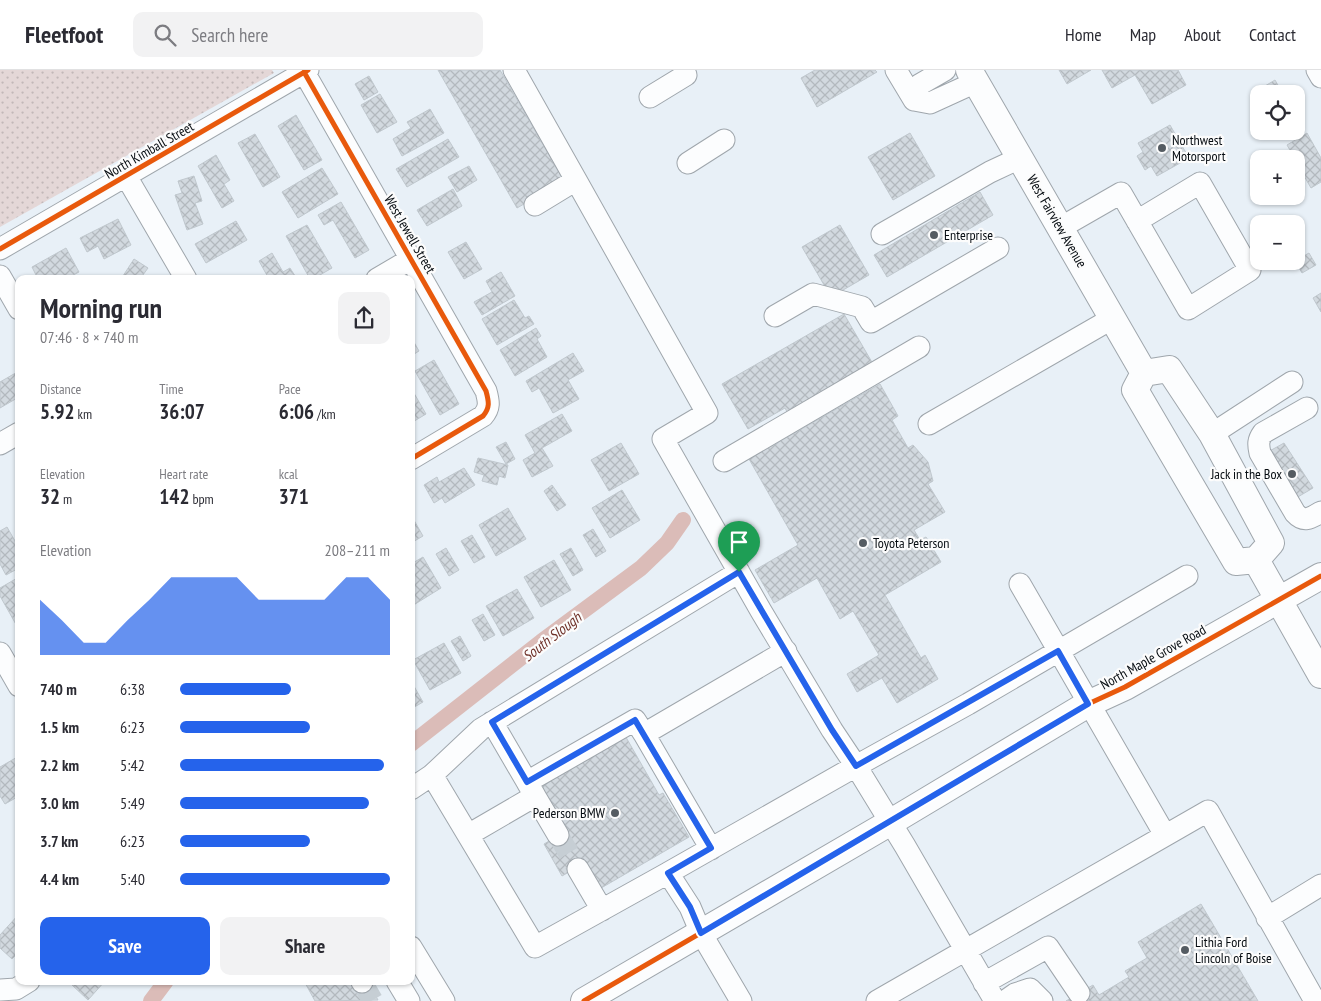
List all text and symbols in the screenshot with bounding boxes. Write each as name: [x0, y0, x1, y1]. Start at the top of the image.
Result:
search box: [133, 12, 483, 57]
text: Fleetfoot: [25, 19, 103, 50]
icon: search: [151, 21, 179, 49]
text: Search here: [191, 23, 268, 47]
text: Home: [1065, 23, 1102, 46]
text: Map: [1130, 23, 1156, 46]
text: About: [1184, 23, 1221, 46]
text: Contact: [1249, 23, 1296, 46]
map controls: [1250, 85, 1305, 270]
button: locate: [1250, 85, 1305, 140]
street label: North Kimball Street: [101, 117, 197, 183]
place label: Northwest Motorsport: [1172, 131, 1226, 165]
marker: Northwest Motorsport: [1156, 142, 1168, 154]
button: +: [1250, 150, 1305, 205]
street label: West Fairview Avenue: [1023, 171, 1091, 271]
street label: West Jewell Street: [380, 192, 440, 277]
button: −: [1250, 215, 1305, 270]
place label: Enterprise: [944, 226, 993, 244]
marker: Enterprise: [928, 229, 940, 241]
text: Morning run: [40, 289, 162, 326]
button: share: [338, 292, 390, 344]
text: 07:46 · 8 × 740 m: [40, 327, 138, 347]
text: Distance: [40, 380, 81, 398]
text: Time: [159, 380, 184, 398]
text: Pace: [279, 380, 301, 398]
text: 5.92: [40, 398, 75, 425]
text: 36:07: [159, 398, 205, 425]
text: 6:06: [279, 398, 314, 425]
text: km: [75, 405, 92, 423]
text: /km: [314, 405, 336, 423]
text: Elevation: [40, 465, 85, 483]
text: Heart rate: [159, 465, 208, 483]
text: kcal: [279, 465, 298, 483]
place label: Jack in the Box: [1210, 465, 1282, 483]
marker: Jack in the Box: [1286, 468, 1298, 480]
text: 32: [40, 483, 60, 510]
text: 142: [159, 483, 189, 510]
text: 371: [279, 483, 309, 510]
text: m: [60, 490, 72, 508]
text: bpm: [189, 490, 214, 508]
pin: [718, 521, 760, 572]
icon: arrive: [725, 528, 753, 556]
place label: Toyota Peterson: [873, 534, 949, 552]
marker: Toyota Peterson: [857, 537, 869, 549]
text: Elevation: [40, 540, 91, 560]
text: 208–211 m: [325, 540, 390, 560]
water label: South Slough: [519, 607, 586, 665]
street label: North Maple Grove Road: [1097, 621, 1209, 693]
text: 740 m: [40, 679, 77, 699]
text: 6:38: [120, 679, 145, 699]
text: 1.5 km: [40, 717, 79, 737]
text: 6:23: [120, 717, 145, 737]
text: 2.2 km: [40, 755, 79, 775]
text: 5:42: [120, 755, 145, 775]
text: 3.0 km: [40, 793, 79, 813]
text: 5:49: [120, 793, 145, 813]
place label: Pederson BMW: [533, 804, 606, 822]
marker: Pederson BMW: [609, 807, 621, 819]
text: 3.7 km: [40, 831, 78, 851]
text: 6:23: [120, 831, 145, 851]
text: 4.4 km: [40, 869, 79, 889]
text: 5:40: [120, 869, 145, 889]
button: Save: [40, 917, 210, 975]
button: Share: [220, 917, 390, 975]
place label: Lithia Ford Lincoln of Boise: [1195, 933, 1272, 967]
marker: Lithia Ford Lincoln of Boise: [1179, 944, 1191, 956]

